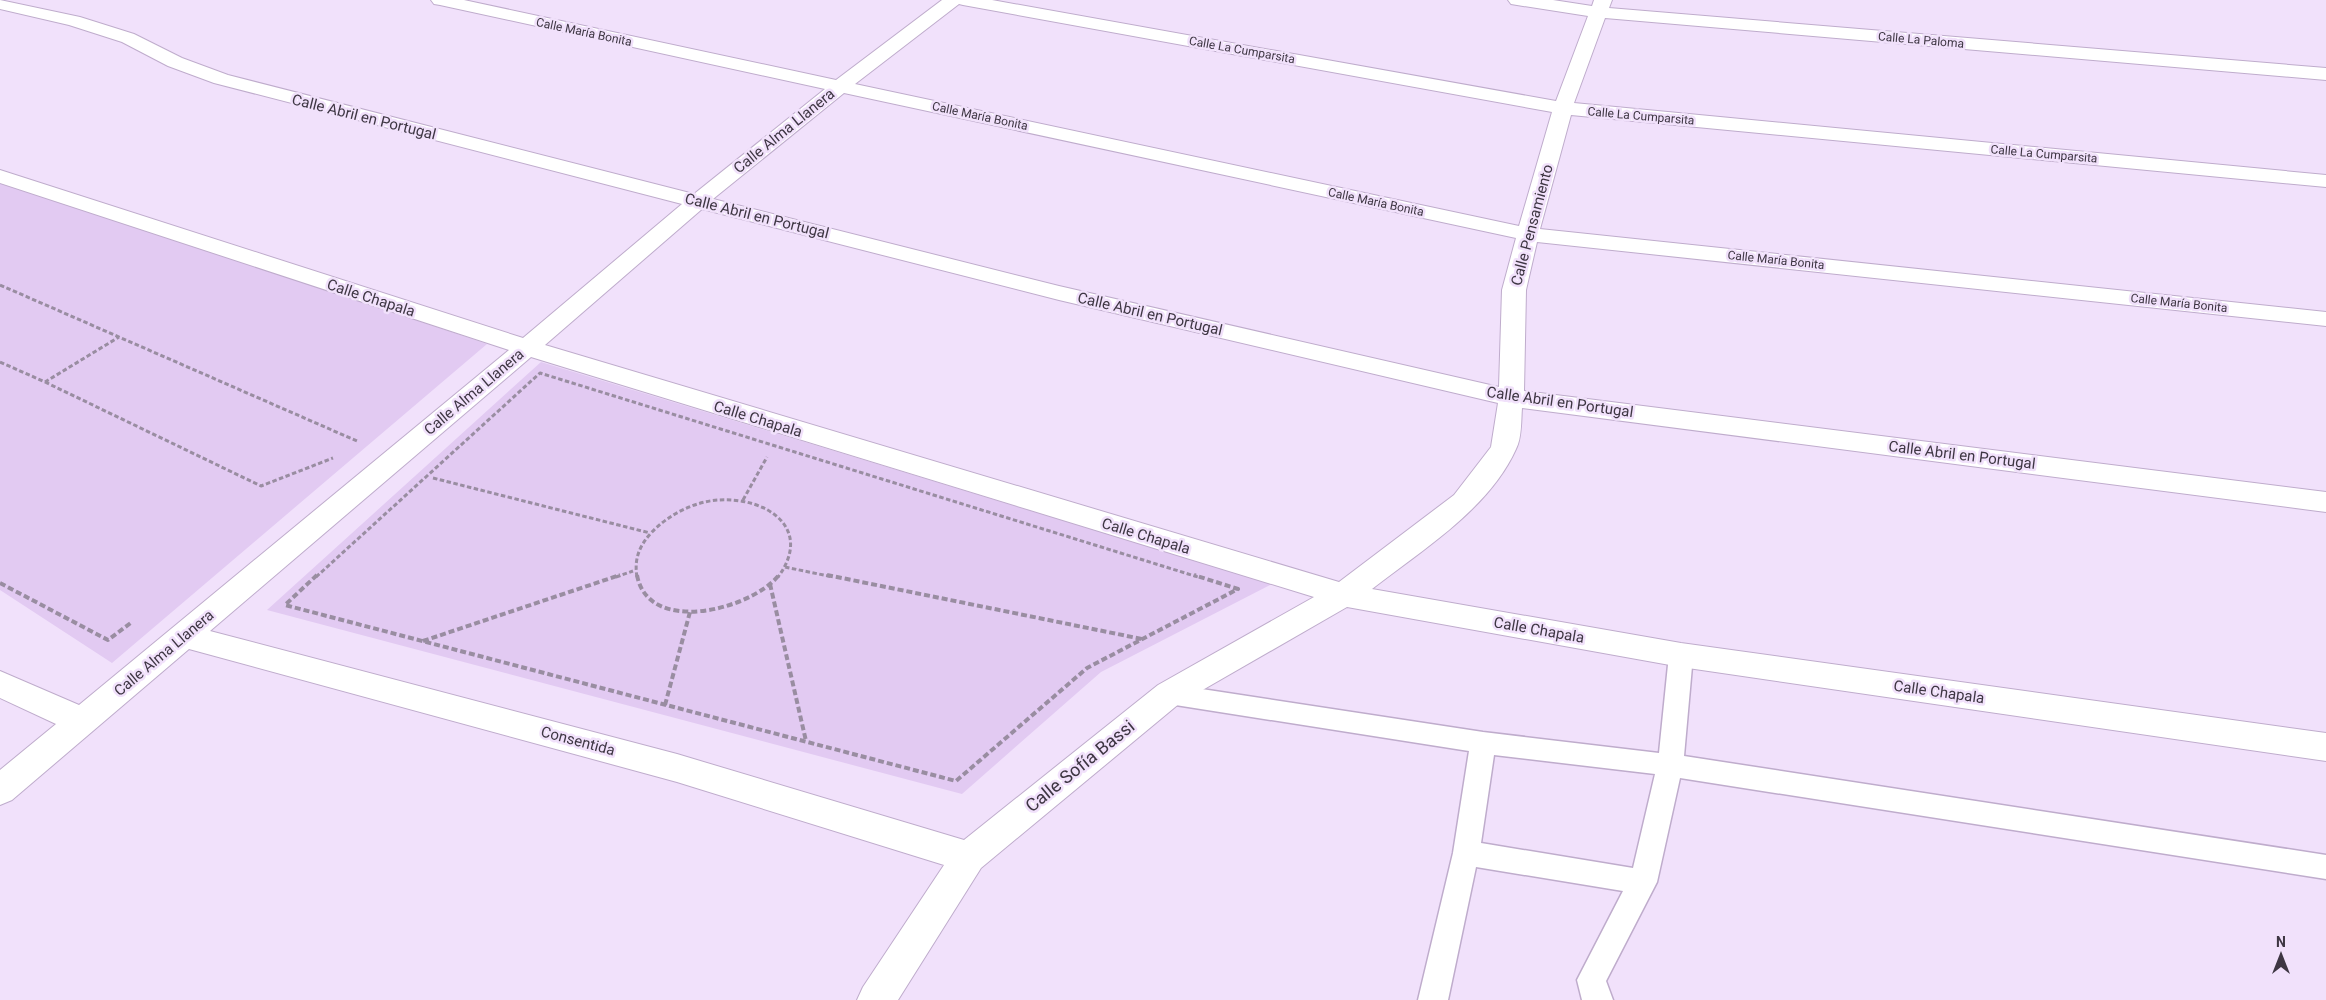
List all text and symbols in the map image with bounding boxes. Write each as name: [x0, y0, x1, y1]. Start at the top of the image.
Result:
street label: Calle María Bonita: [535, 15, 633, 49]
street label: Calle La Paloma: [1877, 29, 1965, 51]
street label: Calle La Cumparsita: [1188, 34, 1296, 66]
street label: Calle Alma Llanera: [730, 85, 838, 177]
street label: Calle Abril en Portugal: [290, 90, 438, 144]
street label: Calle María Bonita: [931, 99, 1029, 133]
street label: Calle La Cumparsita: [1587, 104, 1695, 128]
street label: Calle La Cumparsita: [1990, 142, 2098, 166]
street label: Calle Pensamiento: [1507, 162, 1557, 288]
street label: Calle María Bonita: [1327, 185, 1425, 219]
street label: Calle Abril en Portugal: [683, 189, 831, 243]
street label: Calle María Bonita: [1727, 248, 1825, 272]
street label: Calle Chapala: [325, 275, 417, 321]
street label: Calle Abril en Portugal: [1076, 289, 1224, 339]
street label: Calle María Bonita: [2130, 291, 2228, 315]
street label: Calle Alma Llanera: [421, 345, 527, 439]
street label: Calle Abril en Portugal: [1485, 383, 1635, 421]
street label: Calle Chapala: [712, 397, 804, 441]
street label: Calle Abril en Portugal: [1887, 437, 2037, 473]
street label: Calle Chapala: [1100, 514, 1192, 558]
street label: Calle Alma Llanera: [111, 606, 217, 700]
street label: Calle Chapala: [1492, 613, 1586, 647]
street label: Calle Chapala: [1892, 677, 1986, 707]
street label: Calle Sofía Bassi: [1021, 715, 1138, 816]
street label: Consentida: [539, 723, 617, 759]
north arrow: [2256, 930, 2306, 980]
text: N: [2276, 934, 2286, 950]

